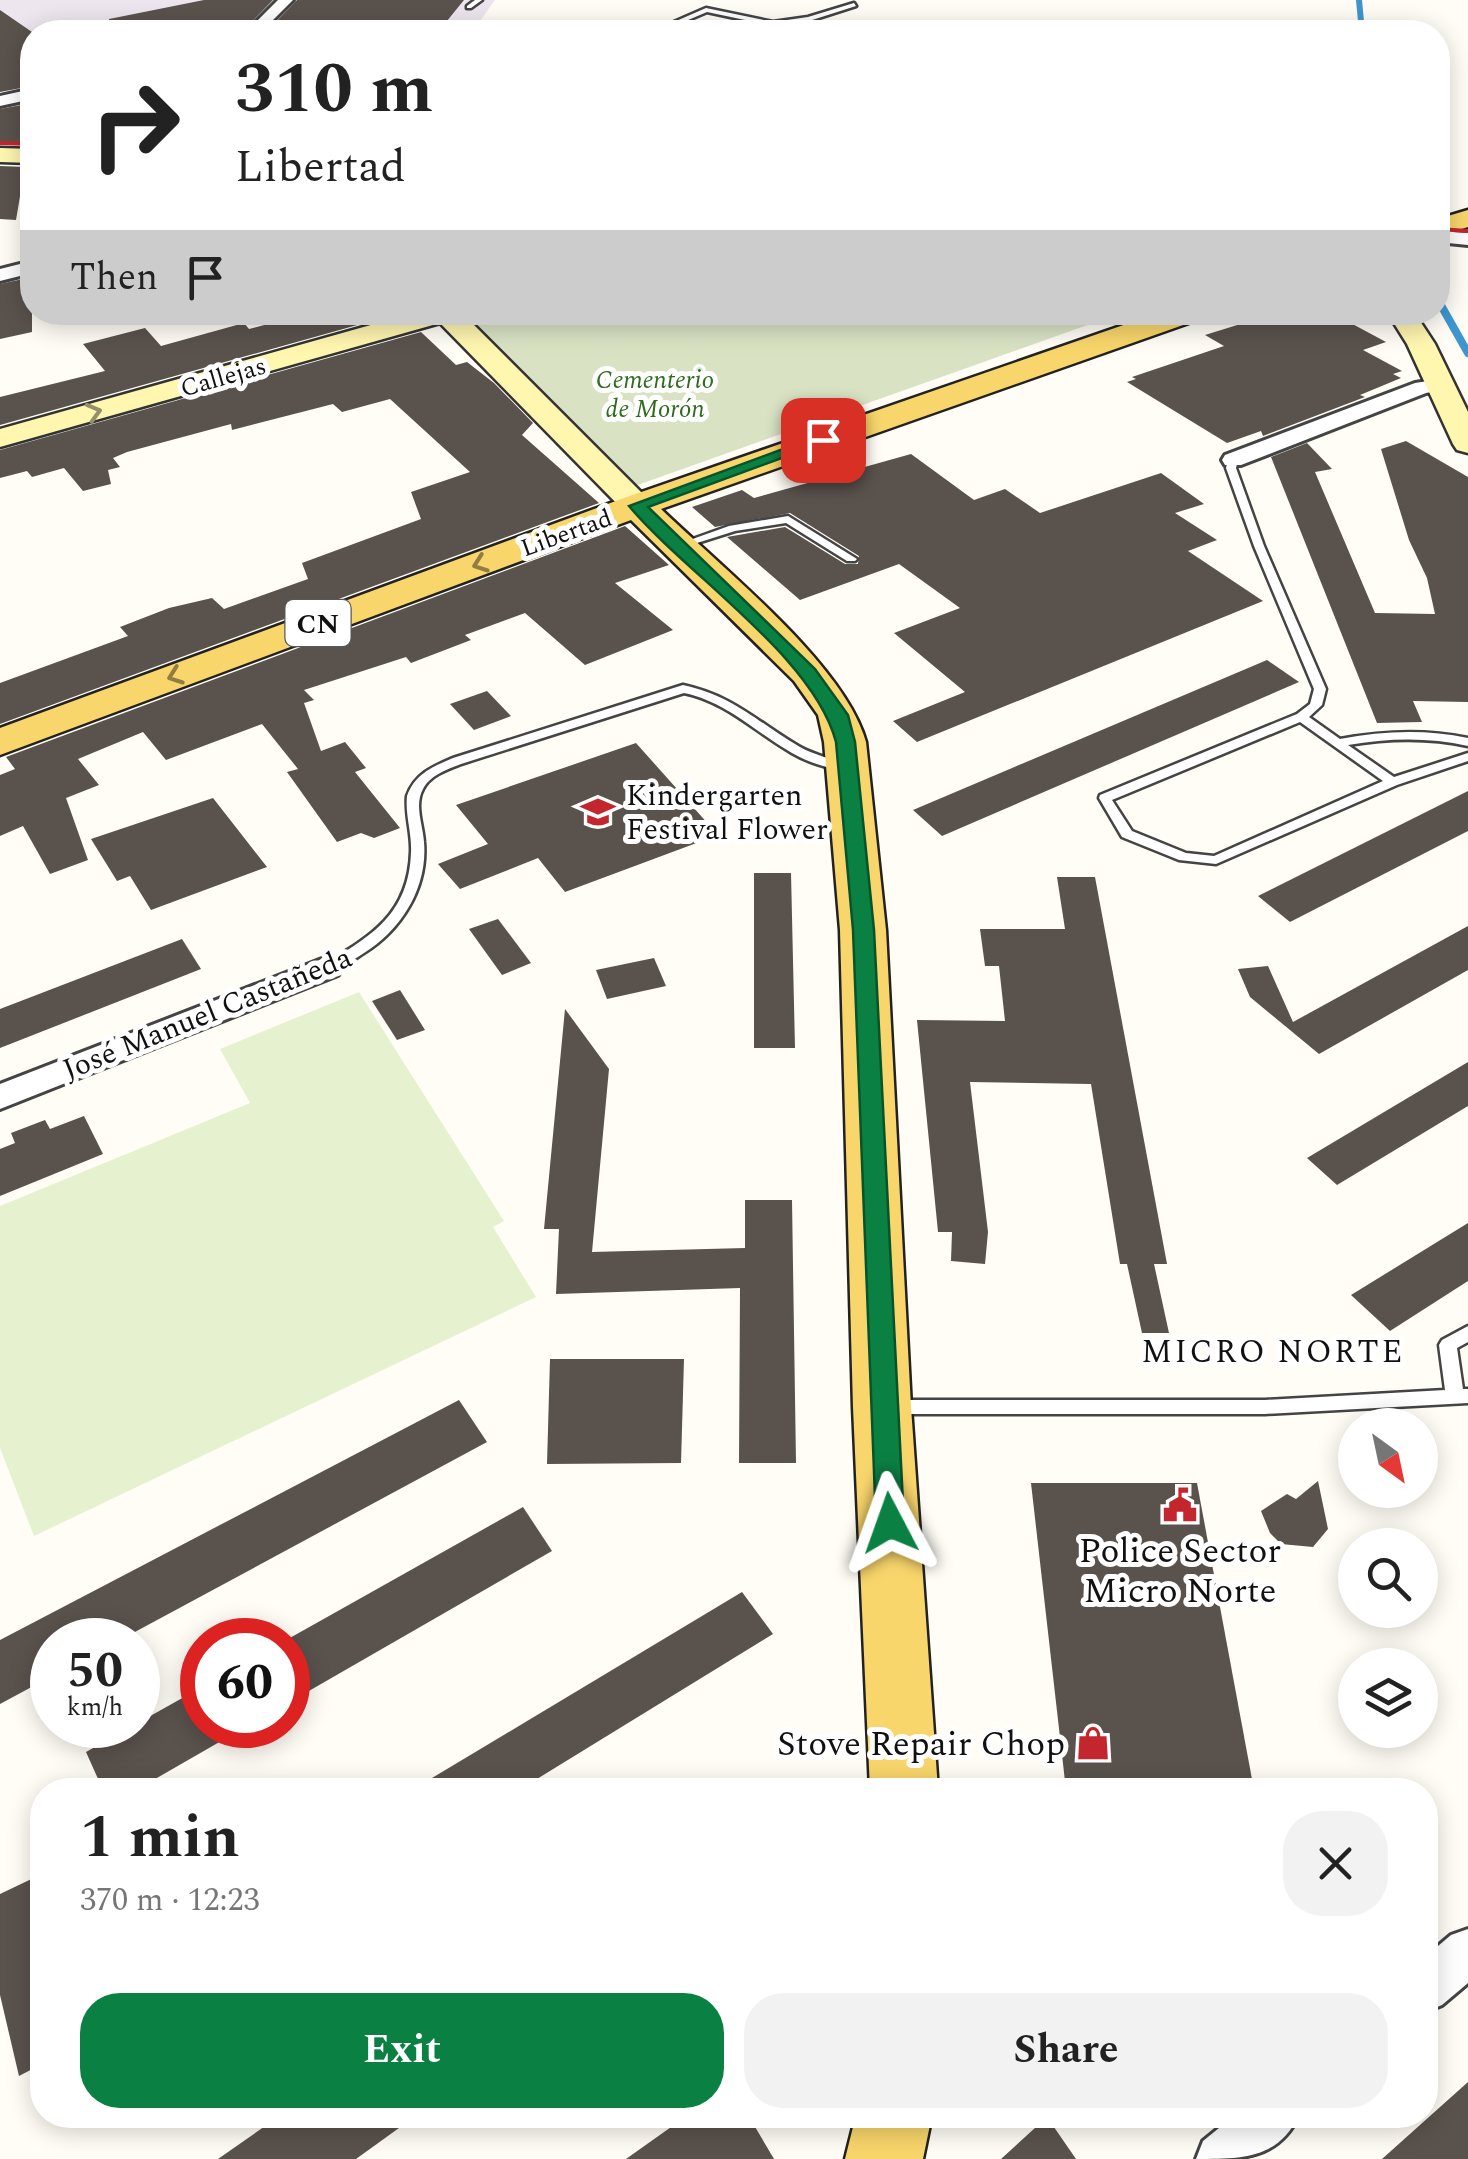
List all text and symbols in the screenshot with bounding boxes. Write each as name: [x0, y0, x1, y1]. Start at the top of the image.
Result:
text: 310 m: [235, 37, 433, 143]
icon: right: [70, 60, 200, 190]
text: Libertad: [235, 133, 406, 202]
text: Then: [70, 249, 158, 307]
icon: arrive: [178, 250, 233, 305]
street label: Callejas: [176, 348, 271, 408]
park label: Cementerio de Morón: [596, 362, 714, 429]
pin: [781, 398, 866, 483]
one-way arrow: [85, 403, 102, 424]
icon: arrive: [796, 413, 851, 468]
street label: Libertad: [516, 500, 618, 568]
one-way arrow: [472, 552, 489, 573]
road number: CN: [286, 600, 350, 646]
one-way arrow: [167, 664, 185, 684]
place label: Kindergarten Festival Flower: [626, 773, 828, 853]
school or university icon: Kindergarten Festival Flower: [579, 793, 617, 831]
street label: José Manuel Castañeda: [56, 935, 359, 1093]
district label: MICRO NORTE: [1141, 1328, 1405, 1377]
north arrow: [1338, 1408, 1438, 1508]
map controls: [1338, 1408, 1438, 1748]
position arrow: [838, 1471, 942, 1575]
public building icon: Police Sector Micro Norte: [1161, 1486, 1199, 1524]
place label: Police Sector Micro Norte: [1079, 1525, 1281, 1618]
button: search: [1338, 1528, 1438, 1628]
speed limit sign: 60: [180, 1618, 310, 1748]
text: 50: [67, 1633, 123, 1709]
button: layers: [1338, 1648, 1438, 1748]
text: km/h: [67, 1689, 123, 1727]
place label: Stove Repair Chop: [777, 1718, 1065, 1771]
shop icon: Stove Repair Chop: [1074, 1724, 1112, 1762]
text: 1 min: [80, 1792, 240, 1884]
button: close: [1283, 1811, 1388, 1916]
text: 370 m · 12:23: [80, 1876, 260, 1925]
button: Exit: [80, 1993, 724, 2108]
button: Share: [744, 1993, 1388, 2108]

